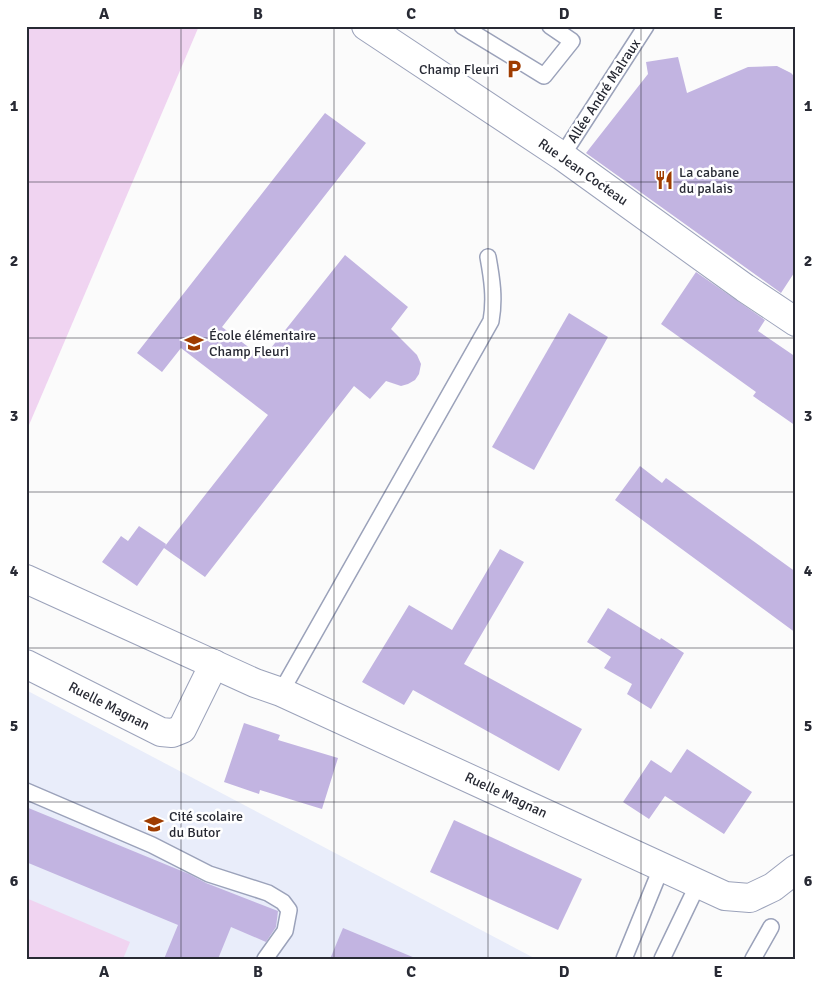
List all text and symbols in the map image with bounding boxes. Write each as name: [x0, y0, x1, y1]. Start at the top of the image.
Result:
text: A: [99, 4, 110, 24]
text: B: [253, 4, 263, 24]
text: C: [406, 4, 416, 24]
text: D: [559, 4, 570, 24]
text: E: [713, 4, 723, 24]
street label: Allée André Malraux: [564, 35, 644, 146]
parking icon: Champ Fleuri: [503, 58, 525, 80]
place label: Champ Fleuri: [419, 61, 499, 78]
text: 1: [10, 96, 19, 116]
text: 1: [804, 96, 813, 116]
street label: Rue Jean Cocteau: [535, 135, 631, 209]
place label: La cabane du palais: [679, 164, 739, 197]
restaurant icon: La cabane du palais: [653, 169, 675, 191]
text: 2: [10, 251, 18, 271]
text: 2: [804, 251, 812, 271]
place label: École élémentaire Champ Fleuri: [209, 327, 316, 360]
school or university icon: École élémentaire Champ Fleuri: [183, 332, 205, 354]
text: 3: [10, 406, 18, 426]
text: 3: [804, 406, 812, 426]
text: 4: [10, 561, 19, 581]
text: 4: [804, 561, 813, 581]
street label: Ruelle Magnan: [66, 678, 152, 734]
text: 5: [10, 716, 18, 736]
text: 5: [804, 716, 812, 736]
street label: Ruelle Magnan: [462, 769, 550, 821]
place label: Cité scolaire du Butor: [169, 808, 243, 841]
school or university icon: Cité scolaire du Butor: [143, 813, 165, 835]
text: 6: [10, 871, 19, 891]
text: 6: [804, 871, 813, 891]
text: A: [99, 962, 110, 982]
text: B: [253, 962, 263, 982]
text: C: [406, 962, 416, 982]
text: D: [559, 962, 570, 982]
text: E: [713, 962, 723, 982]

